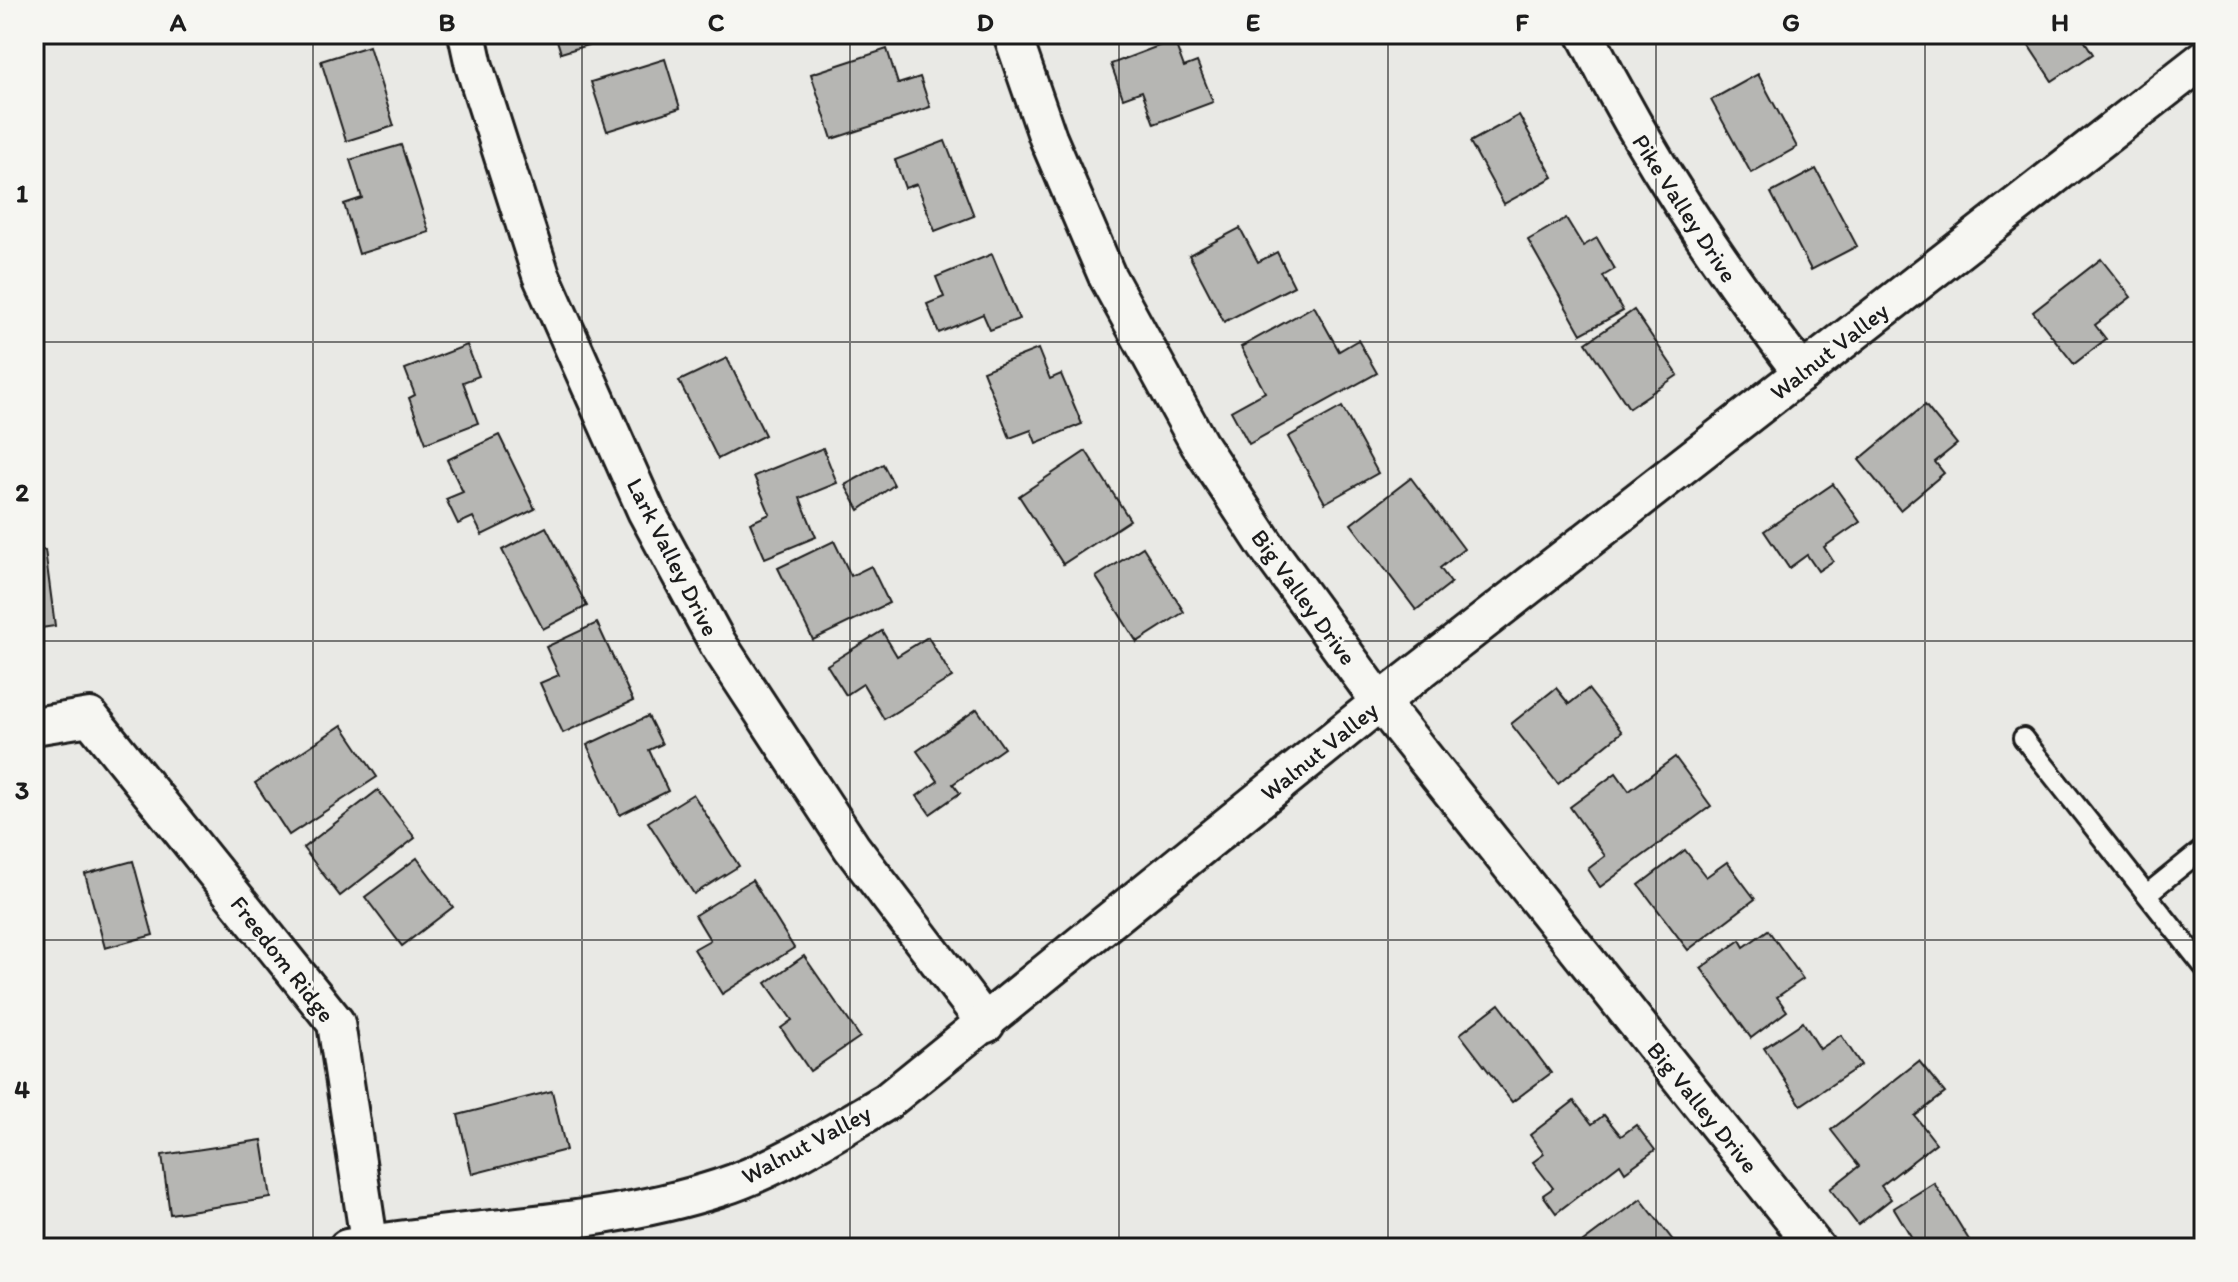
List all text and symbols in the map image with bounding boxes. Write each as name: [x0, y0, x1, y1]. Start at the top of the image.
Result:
text: A: [169, 6, 187, 38]
text: B: [439, 6, 456, 38]
text: C: [708, 6, 725, 38]
text: D: [976, 6, 994, 38]
text: E: [1246, 6, 1260, 38]
text: F: [1515, 6, 1529, 38]
text: G: [1782, 6, 1800, 38]
text: H: [2051, 6, 2069, 38]
street label: Pike Valley Drive: [1626, 128, 1744, 288]
text: 1: [16, 177, 28, 209]
street label: Walnut Valley: [1764, 295, 1894, 406]
street label: Lark Valley Drive: [621, 473, 725, 641]
text: 2: [15, 476, 29, 508]
street label: Big Valley Drive: [1245, 523, 1363, 671]
street label: Walnut Valley: [1255, 695, 1384, 807]
text: 3: [15, 774, 29, 806]
street label: Freedom Ridge: [225, 890, 341, 1028]
street label: Big Valley Drive: [1641, 1035, 1765, 1179]
text: 4: [14, 1073, 30, 1105]
street label: Walnut Valley: [736, 1098, 876, 1190]

